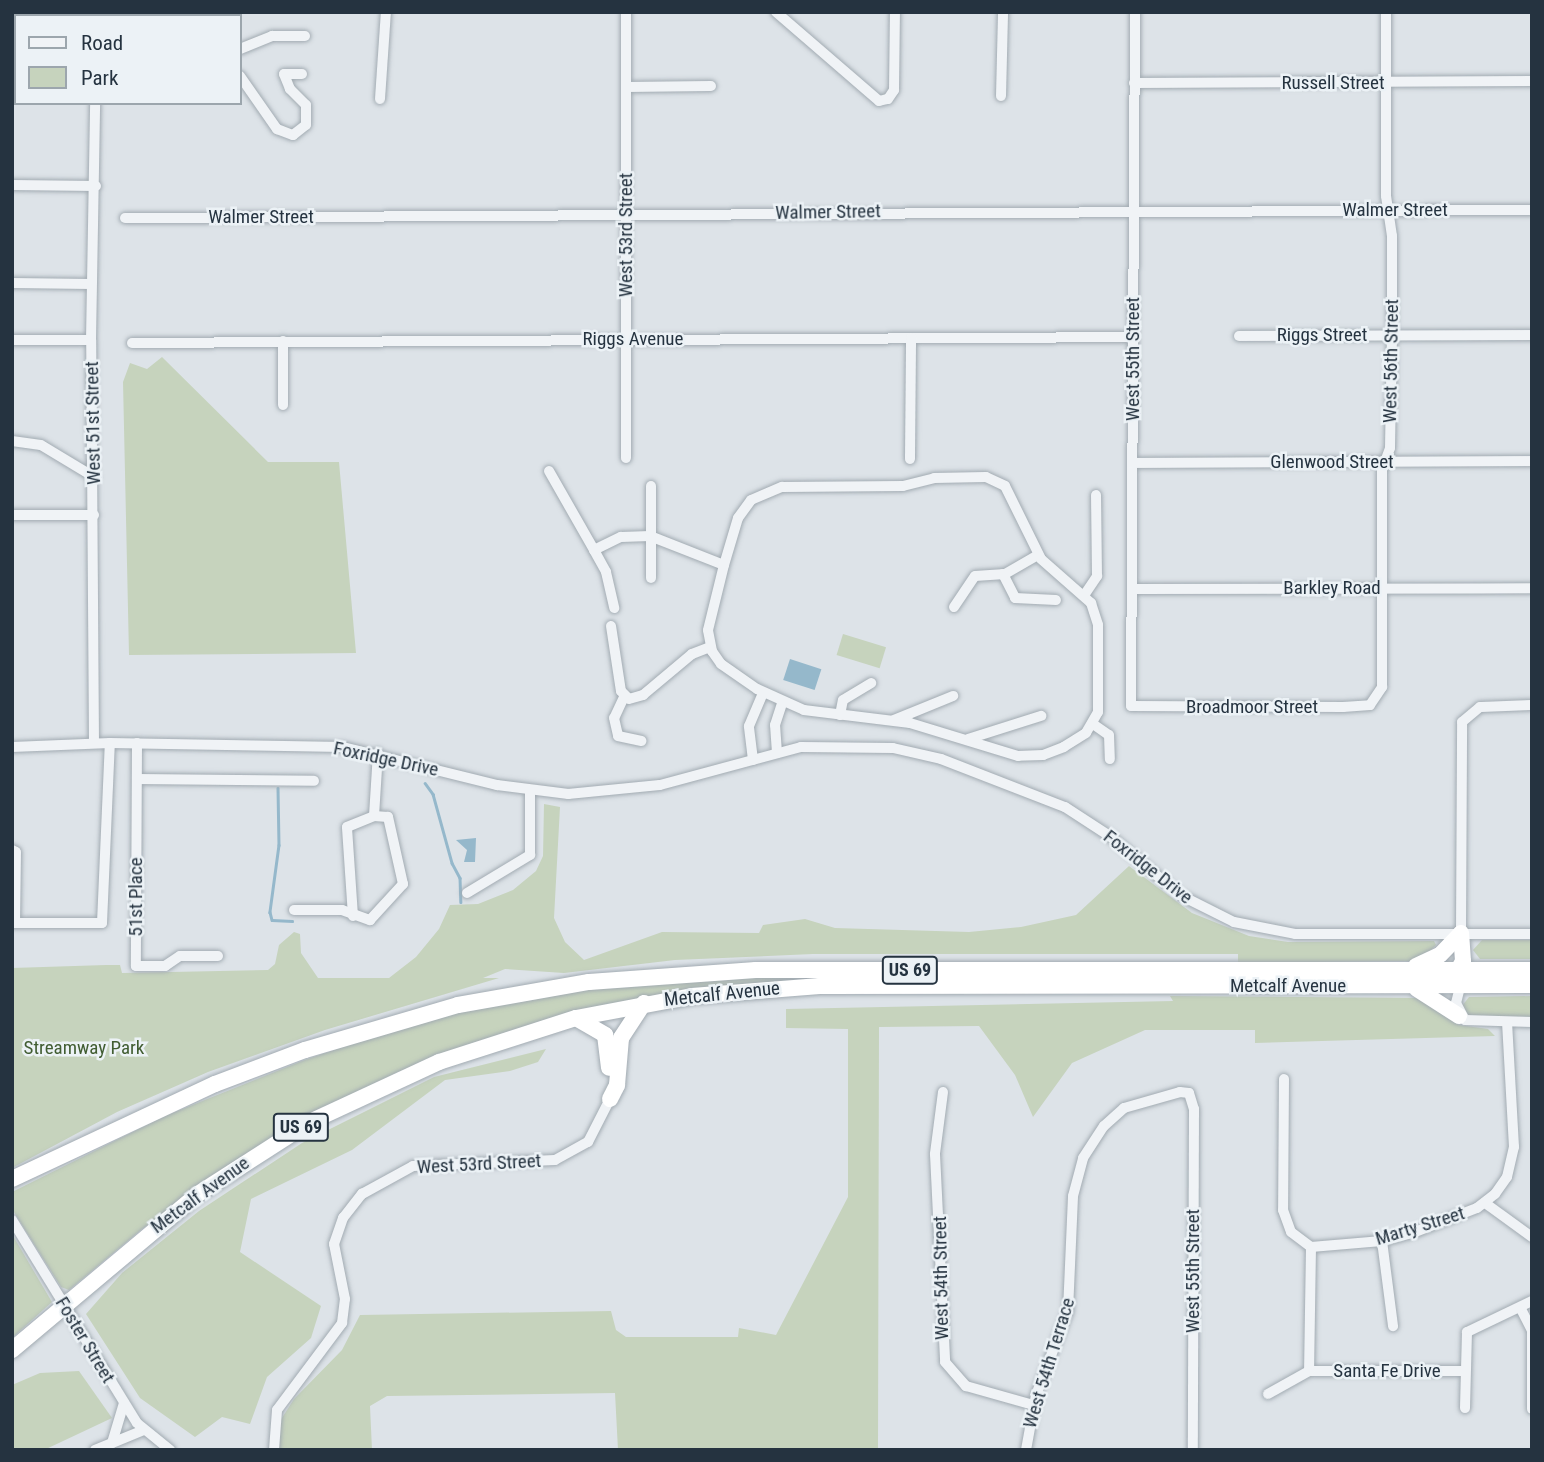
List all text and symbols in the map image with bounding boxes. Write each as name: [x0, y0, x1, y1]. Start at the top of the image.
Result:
legend: [14, 14, 242, 105]
text: Road: [81, 31, 123, 55]
text: Park: [81, 66, 118, 90]
street label: Russell Street: [1281, 72, 1385, 94]
street label: West 53rd Street: [615, 173, 637, 297]
street label: Walmer Street: [1342, 199, 1448, 221]
street label: Walmer Street: [775, 200, 881, 224]
street label: Walmer Street: [208, 206, 314, 228]
street label: West 55th Street: [1122, 297, 1144, 421]
street label: West 56th Street: [1379, 299, 1403, 423]
street label: Riggs Street: [1277, 324, 1367, 346]
street label: Riggs Avenue: [583, 328, 683, 350]
street label: West 51st Street: [81, 361, 105, 485]
street label: Glenwood Street: [1270, 451, 1394, 473]
street label: Barkley Road: [1283, 577, 1381, 599]
street label: Broadmoor Street: [1186, 696, 1318, 718]
street label: Foxridge Drive: [331, 737, 441, 781]
street label: Foxridge Drive: [1099, 825, 1197, 909]
street label: 51st Place: [125, 857, 147, 937]
road number: US 69: [880, 956, 940, 985]
street label: Metcalf Avenue: [1230, 975, 1346, 997]
street label: Metcalf Avenue: [663, 977, 781, 1011]
park label: Streamway Park: [24, 1037, 144, 1059]
road number: US 69: [271, 1112, 331, 1142]
street label: West 53rd Street: [416, 1149, 542, 1179]
street label: Metcalf Avenue: [146, 1152, 254, 1238]
street label: Marty Street: [1373, 1202, 1467, 1250]
street label: West 55th Street: [1182, 1209, 1204, 1333]
street label: West 54th Street: [929, 1216, 953, 1340]
street label: Foster Street: [50, 1293, 120, 1387]
street label: West 54th Terrace: [1018, 1295, 1080, 1431]
street label: Santa Fe Drive: [1333, 1360, 1441, 1382]

